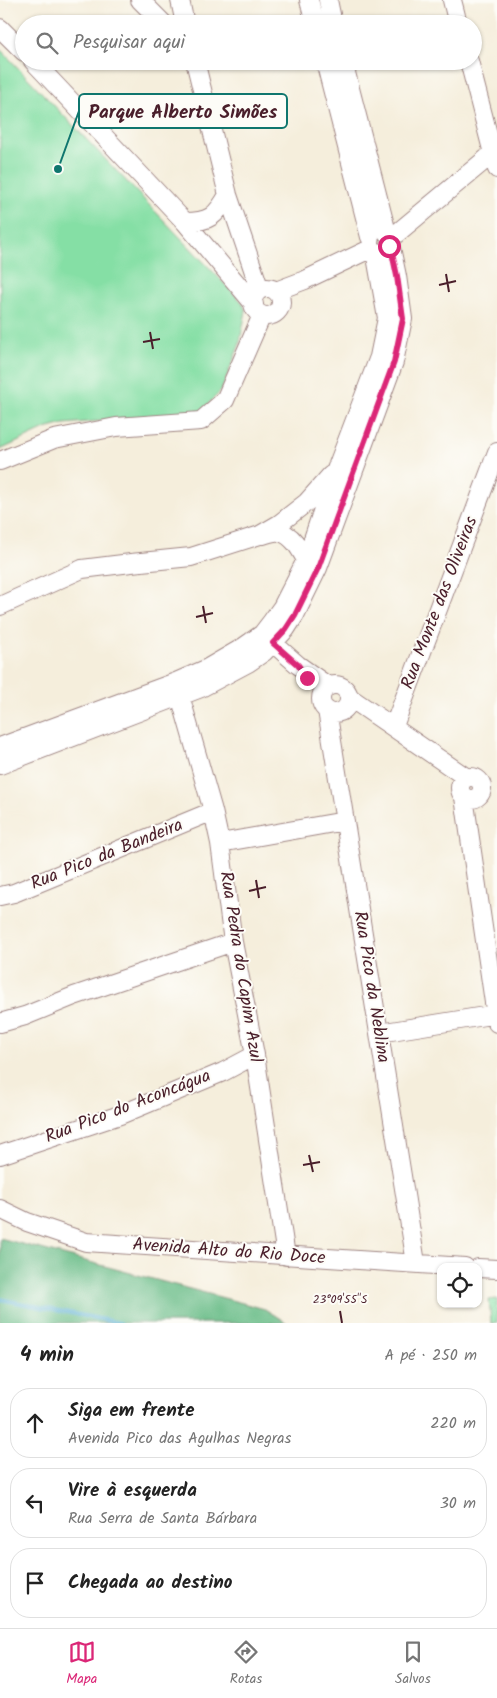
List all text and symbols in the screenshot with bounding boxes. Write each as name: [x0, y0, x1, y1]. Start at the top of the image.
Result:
search box: [15, 15, 482, 70]
text: Pesquisar aqui: [73, 28, 185, 58]
icon: search: [33, 29, 61, 57]
callout: Parque Alberto Simões: [79, 94, 287, 128]
text: Parque Alberto Simões: [89, 98, 278, 128]
route start: [378, 235, 401, 258]
street label: Rua Monte das Oliveiras: [394, 512, 486, 694]
route end: [296, 667, 319, 690]
street label: Rua Pico da Bandeira: [26, 811, 188, 899]
street label: Rua Pedra do Capim Azul: [211, 869, 270, 1065]
street label: Rua Pico da Neblina: [345, 909, 397, 1065]
street label: Rua Pico do Aconcágua: [41, 1062, 215, 1152]
street label: Avenida Alto do Rio Doce: [132, 1231, 326, 1273]
map controls: [437, 1263, 482, 1308]
button: locate: [437, 1263, 482, 1308]
text: 23°09'55"S: [313, 1290, 368, 1309]
text: 4 min: [20, 1339, 74, 1372]
text: A pé · 250 m: [385, 1343, 477, 1368]
text: Siga em frente: [68, 1396, 195, 1426]
icon: ahead: [21, 1409, 49, 1437]
text: 220 m: [430, 1411, 476, 1436]
text: Avenida Pico das Agulhas Negras: [68, 1426, 291, 1451]
text: Vire à esquerda: [68, 1476, 197, 1506]
icon: left: [21, 1489, 49, 1517]
text: 30 m: [440, 1491, 476, 1516]
text: Rua Serra de Santa Bárbara: [68, 1506, 257, 1531]
text: Chegada ao destino: [68, 1568, 233, 1598]
icon: arrive: [21, 1569, 49, 1597]
tab: Mapa: [66, 1638, 97, 1690]
tab: Rotas: [230, 1638, 262, 1690]
tab: Salvos: [395, 1638, 431, 1690]

